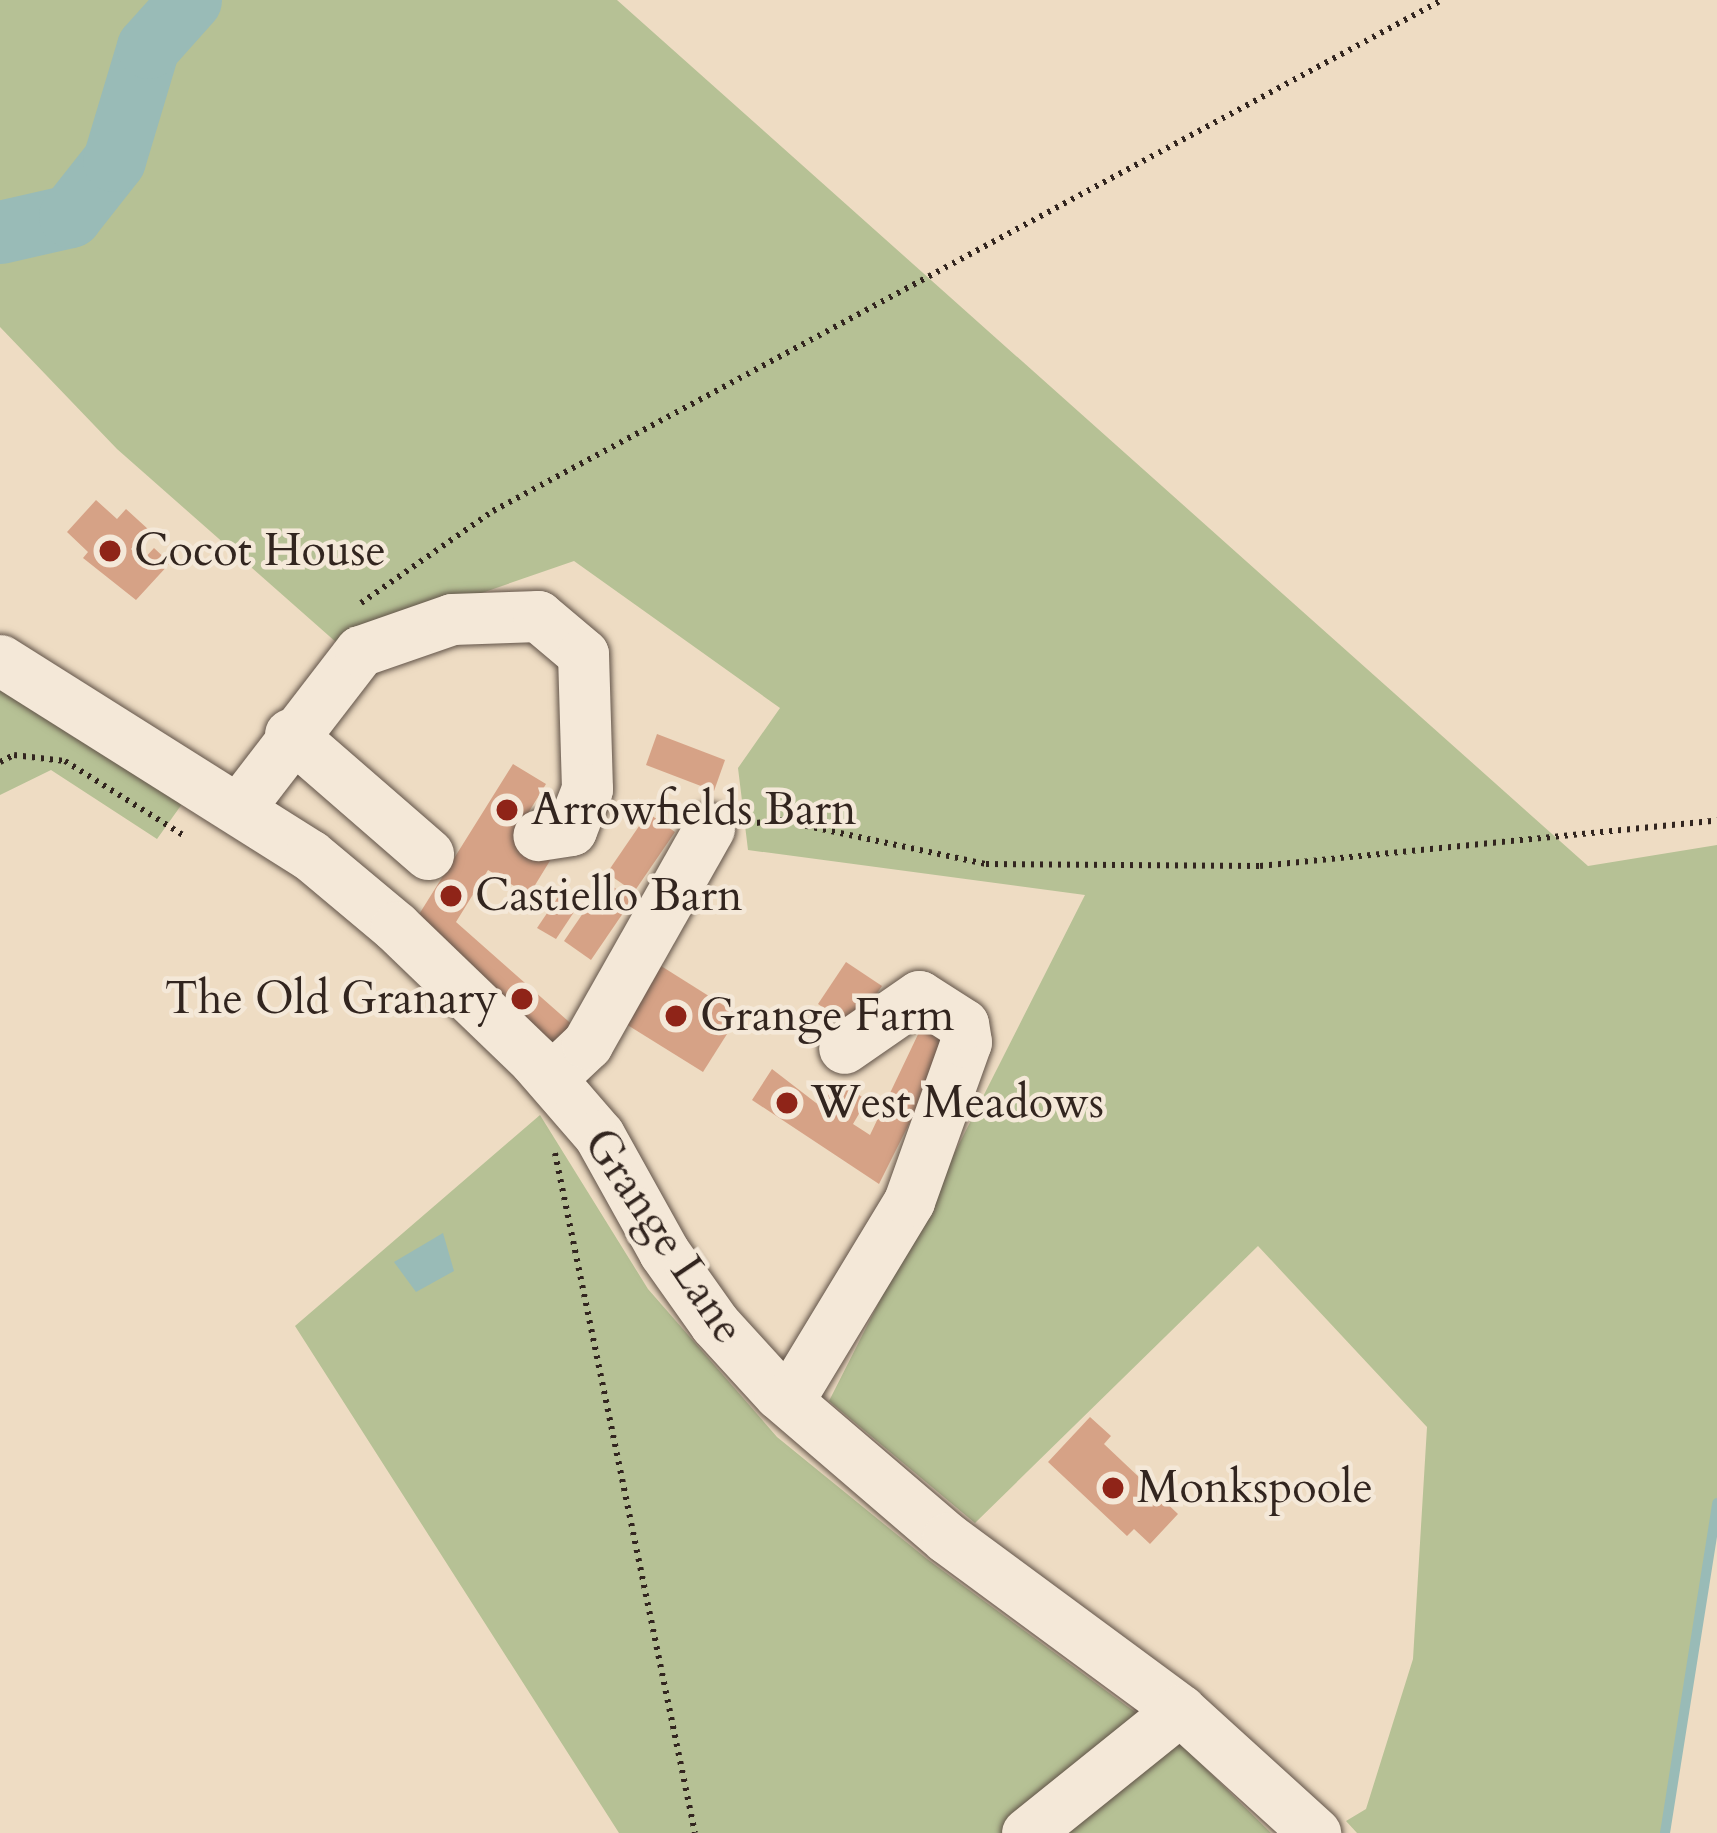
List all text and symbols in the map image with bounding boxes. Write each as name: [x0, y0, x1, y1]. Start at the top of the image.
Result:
place label: Cocot House: [134, 524, 386, 578]
marker: Cocot House: [97, 538, 123, 564]
place label: Arrowfields Barn: [531, 783, 857, 837]
marker: Arrowfields Barn: [494, 797, 520, 823]
place label: Castiello Barn: [475, 869, 743, 923]
marker: Castiello Barn: [438, 883, 464, 909]
place label: The Old Granary: [165, 972, 498, 1026]
marker: The Old Granary: [509, 986, 535, 1012]
place label: Grange Farm: [700, 989, 954, 1043]
marker: Grange Farm: [663, 1003, 689, 1029]
place label: West Meadows: [811, 1076, 1104, 1130]
marker: West Meadows: [774, 1090, 800, 1116]
street label: Grange Lane: [572, 1118, 756, 1354]
place label: Monkspoole: [1137, 1461, 1373, 1515]
marker: Monkspoole: [1100, 1475, 1126, 1501]

